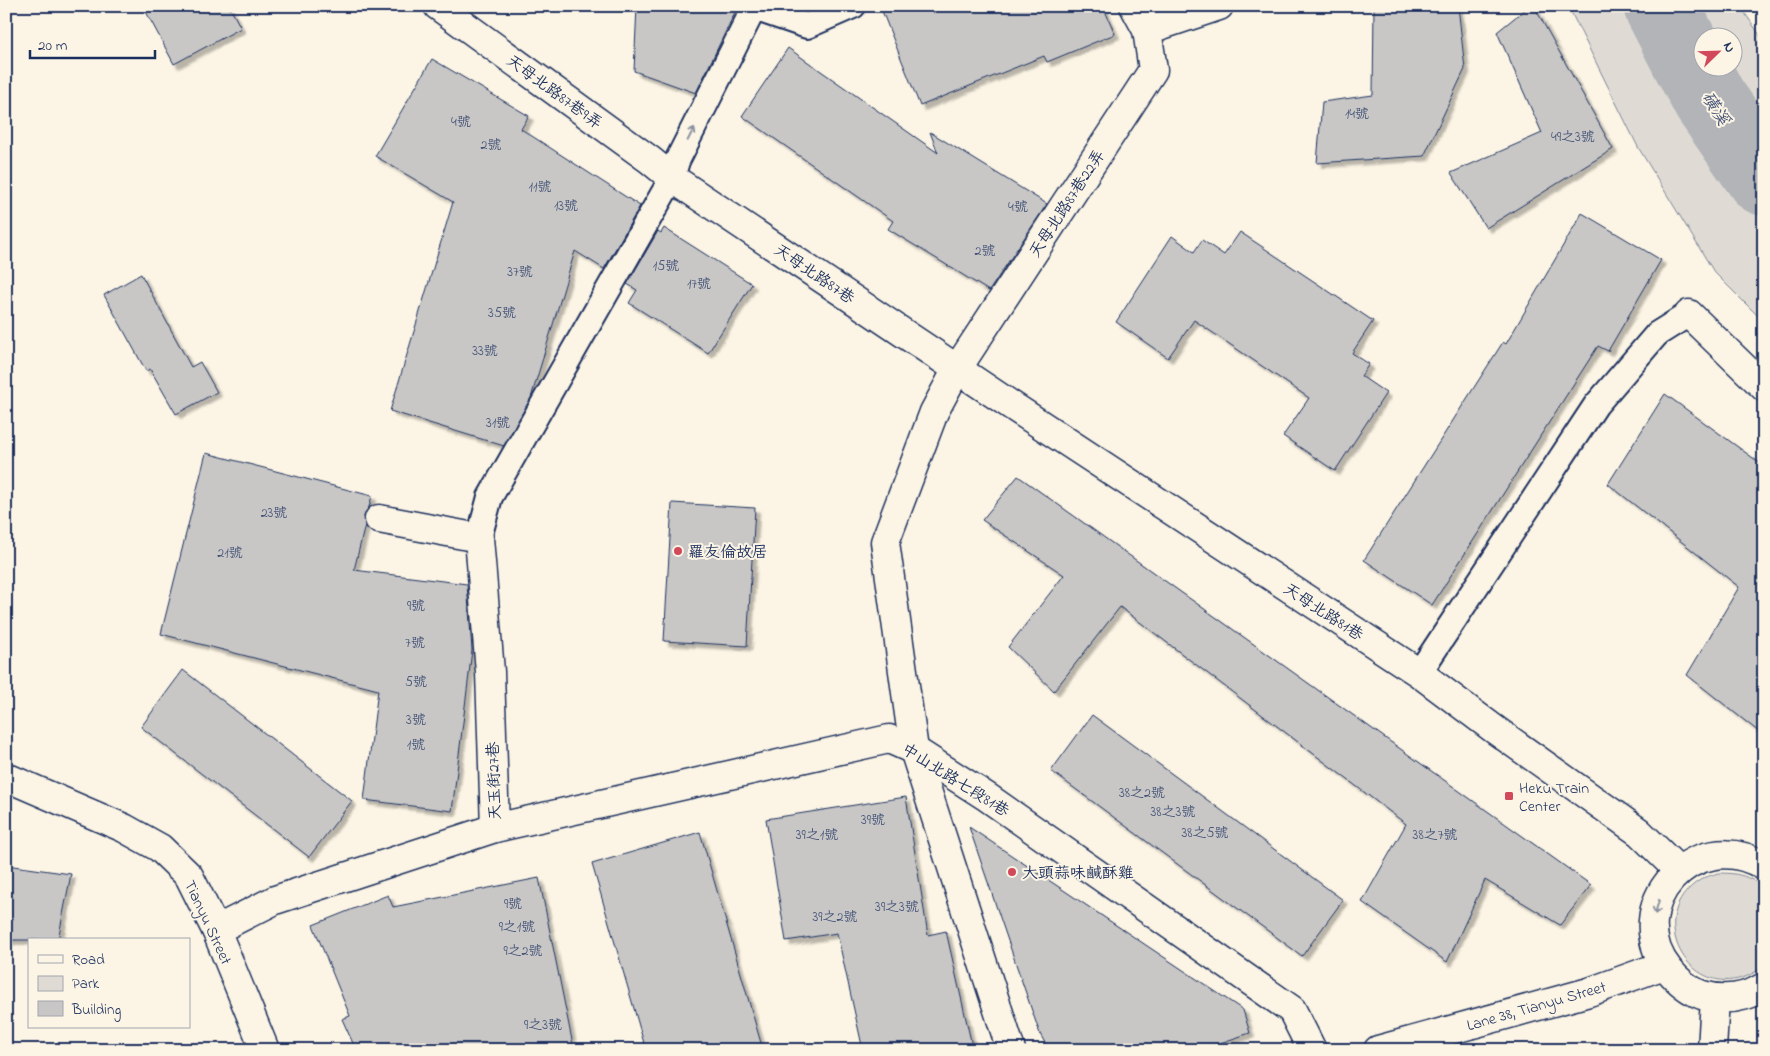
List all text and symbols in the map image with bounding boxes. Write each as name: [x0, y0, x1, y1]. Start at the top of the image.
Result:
scale bar: [30, 28, 155, 60]
north arrow: [1692, 28, 1742, 78]
text: 20 m: [38, 35, 68, 57]
text: N: [1717, 39, 1740, 56]
street label: 天母北路87巷9弄: [501, 50, 607, 136]
water label: 磺溪: [1694, 87, 1735, 132]
house number: 14號: [1345, 104, 1369, 125]
house number: 4號: [451, 112, 471, 133]
one-way arrow: [686, 126, 696, 141]
house number: 49之3號: [1551, 127, 1595, 148]
house number: 2號: [481, 135, 501, 156]
street label: 天母北路87巷22弄: [1024, 145, 1112, 263]
house number: 11號: [529, 177, 551, 198]
house number: 13號: [554, 196, 578, 217]
house number: 4號: [1008, 197, 1028, 218]
street label: 天母北路87巷: [769, 239, 859, 310]
house number: 2號: [975, 241, 995, 262]
house number: 15號: [653, 256, 679, 277]
house number: 37號: [507, 262, 533, 283]
house number: 17號: [687, 274, 711, 295]
house number: 35號: [488, 303, 516, 324]
house number: 33號: [472, 341, 498, 362]
house number: 31號: [486, 413, 510, 434]
house number: 23號: [261, 503, 287, 524]
place label: 羅友倫故居: [688, 541, 768, 565]
house number: 21號: [217, 543, 243, 564]
marker: 羅友倫故居: [672, 545, 684, 557]
street label: 天母北路81巷: [1278, 578, 1368, 648]
house number: 9號: [407, 596, 425, 617]
house number: 7號: [405, 633, 425, 654]
house number: 5號: [405, 672, 427, 693]
house number: 3號: [406, 710, 426, 731]
house number: 1號: [407, 735, 425, 756]
street label: 中山北路七段81巷: [896, 738, 1013, 823]
street label: 天玉街27巷: [482, 741, 508, 821]
place label: Heku Train Center: [1519, 777, 1589, 819]
house number: 38之2號: [1119, 783, 1165, 804]
marker: Heku Train Center: [1503, 790, 1515, 802]
house number: 38之3號: [1151, 802, 1195, 823]
house number: 39號: [861, 810, 885, 831]
house number: 38之5號: [1181, 823, 1229, 844]
house number: 39之1號: [796, 825, 838, 846]
house number: 38之7號: [1413, 825, 1457, 846]
place label: 大頭蒜味鹹酥雞: [1022, 862, 1134, 886]
marker: 大頭蒜味鹹酥雞: [1006, 866, 1018, 878]
street label: Tianyu Street: [177, 877, 238, 970]
house number: 9號: [504, 894, 522, 915]
house number: 39之3號: [875, 897, 919, 918]
one-way arrow: [1651, 898, 1661, 914]
house number: 39之2號: [813, 907, 857, 928]
house number: 9之1號: [499, 917, 535, 938]
legend: [28, 938, 190, 1028]
house number: 9之2號: [503, 941, 543, 962]
text: Road: [72, 949, 105, 971]
text: Park: [72, 973, 100, 995]
street label: Lane 38, Tianyu Street: [1464, 975, 1610, 1038]
text: Building: [71, 999, 121, 1022]
house number: 9之3號: [524, 1015, 562, 1036]

